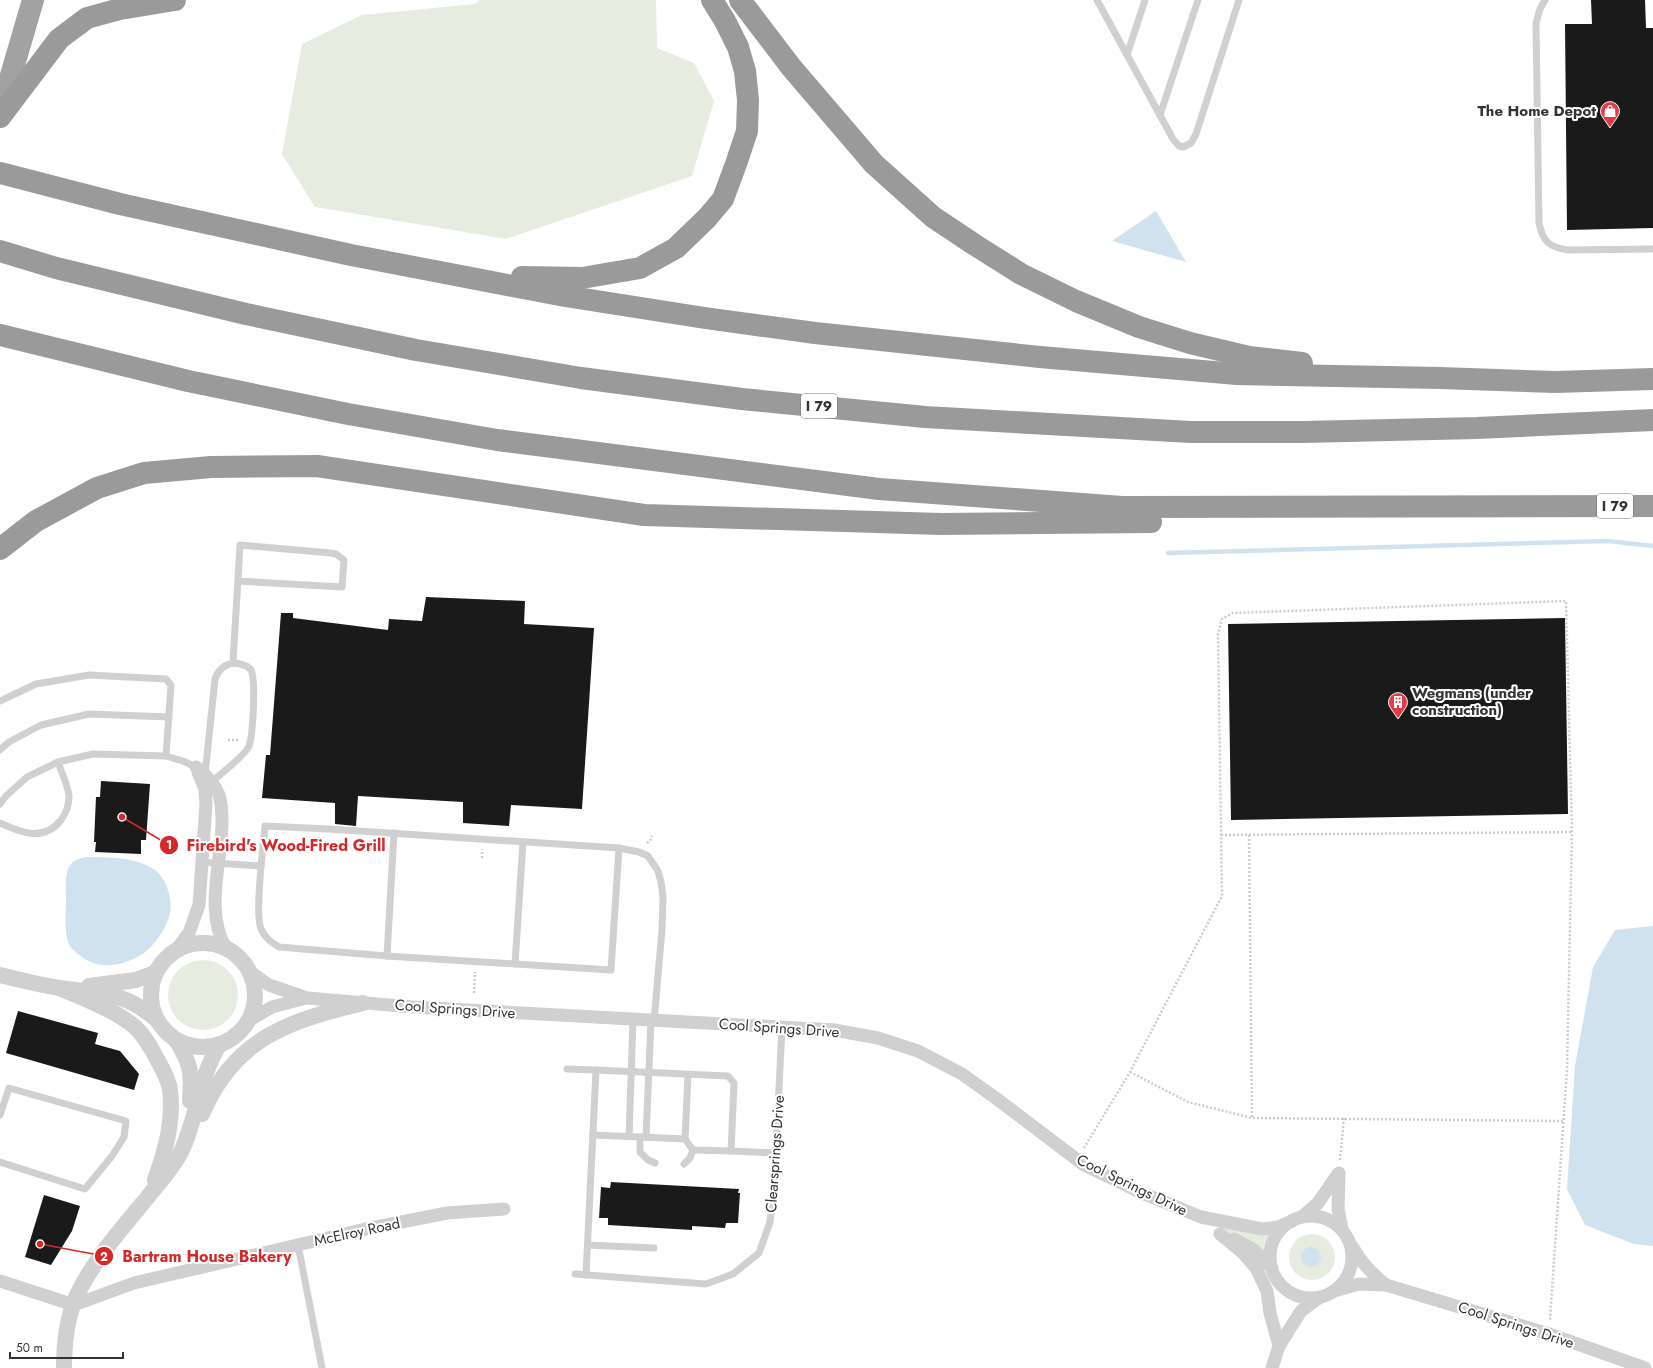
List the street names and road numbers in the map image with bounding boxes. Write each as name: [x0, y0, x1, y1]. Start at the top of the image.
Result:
road number: I 79: [801, 394, 837, 418]
road number: I 79: [1597, 494, 1633, 518]
street label: Cool Springs Drive: [394, 994, 516, 1024]
street label: Cool Springs Drive: [718, 1013, 840, 1043]
street label: Clearsprings Drive: [760, 1094, 790, 1214]
street label: Cool Springs Drive: [1073, 1149, 1191, 1221]
street label: McElroy Road: [312, 1212, 402, 1252]
street label: Cool Springs Drive: [1455, 1296, 1577, 1354]

